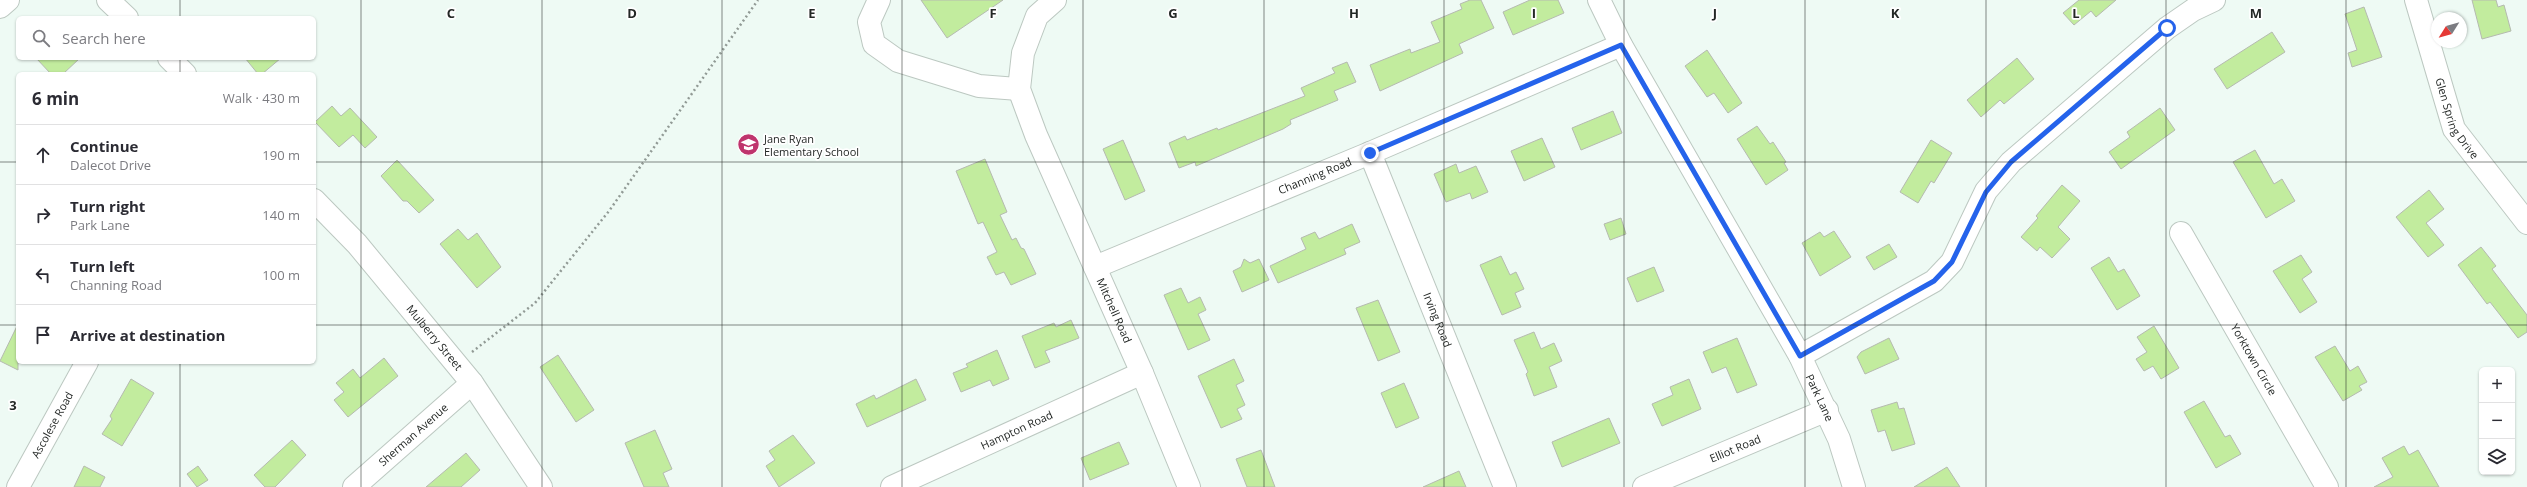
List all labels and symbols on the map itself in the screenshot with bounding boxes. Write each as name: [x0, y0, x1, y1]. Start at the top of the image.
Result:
text: C: [447, 4, 455, 22]
text: D: [627, 4, 637, 22]
text: E: [808, 4, 816, 22]
text: F: [989, 4, 997, 22]
text: G: [1168, 4, 1178, 22]
text: H: [1349, 4, 1359, 22]
text: I: [1532, 4, 1536, 22]
text: J: [1712, 4, 1717, 22]
text: K: [1891, 4, 1900, 22]
text: L: [2072, 4, 2080, 22]
text: M: [2250, 4, 2262, 22]
north arrow: [2431, 12, 2467, 48]
route start: [2158, 19, 2176, 37]
street label: Glen Spring Drive: [2432, 76, 2482, 162]
place label: Jane Ryan Elementary School: [763, 131, 859, 159]
school or university icon: Jane Ryan Elementary School: [736, 132, 762, 158]
route end: [1361, 144, 1379, 162]
street label: Channing Road: [1276, 154, 1354, 197]
street label: Mitchell Road: [1094, 275, 1136, 345]
street label: Irving Road: [1420, 290, 1456, 349]
street label: Mulberry Street: [403, 301, 466, 373]
street label: Yorktown Circle: [2228, 321, 2281, 398]
street label: Park Lane: [1802, 371, 1838, 424]
street label: Ascolese Road: [28, 389, 76, 460]
text: 3: [9, 396, 17, 414]
street label: Sherman Avenue: [375, 400, 451, 469]
street label: Hampton Road: [978, 407, 1055, 453]
street label: Elliot Road: [1707, 431, 1763, 466]

